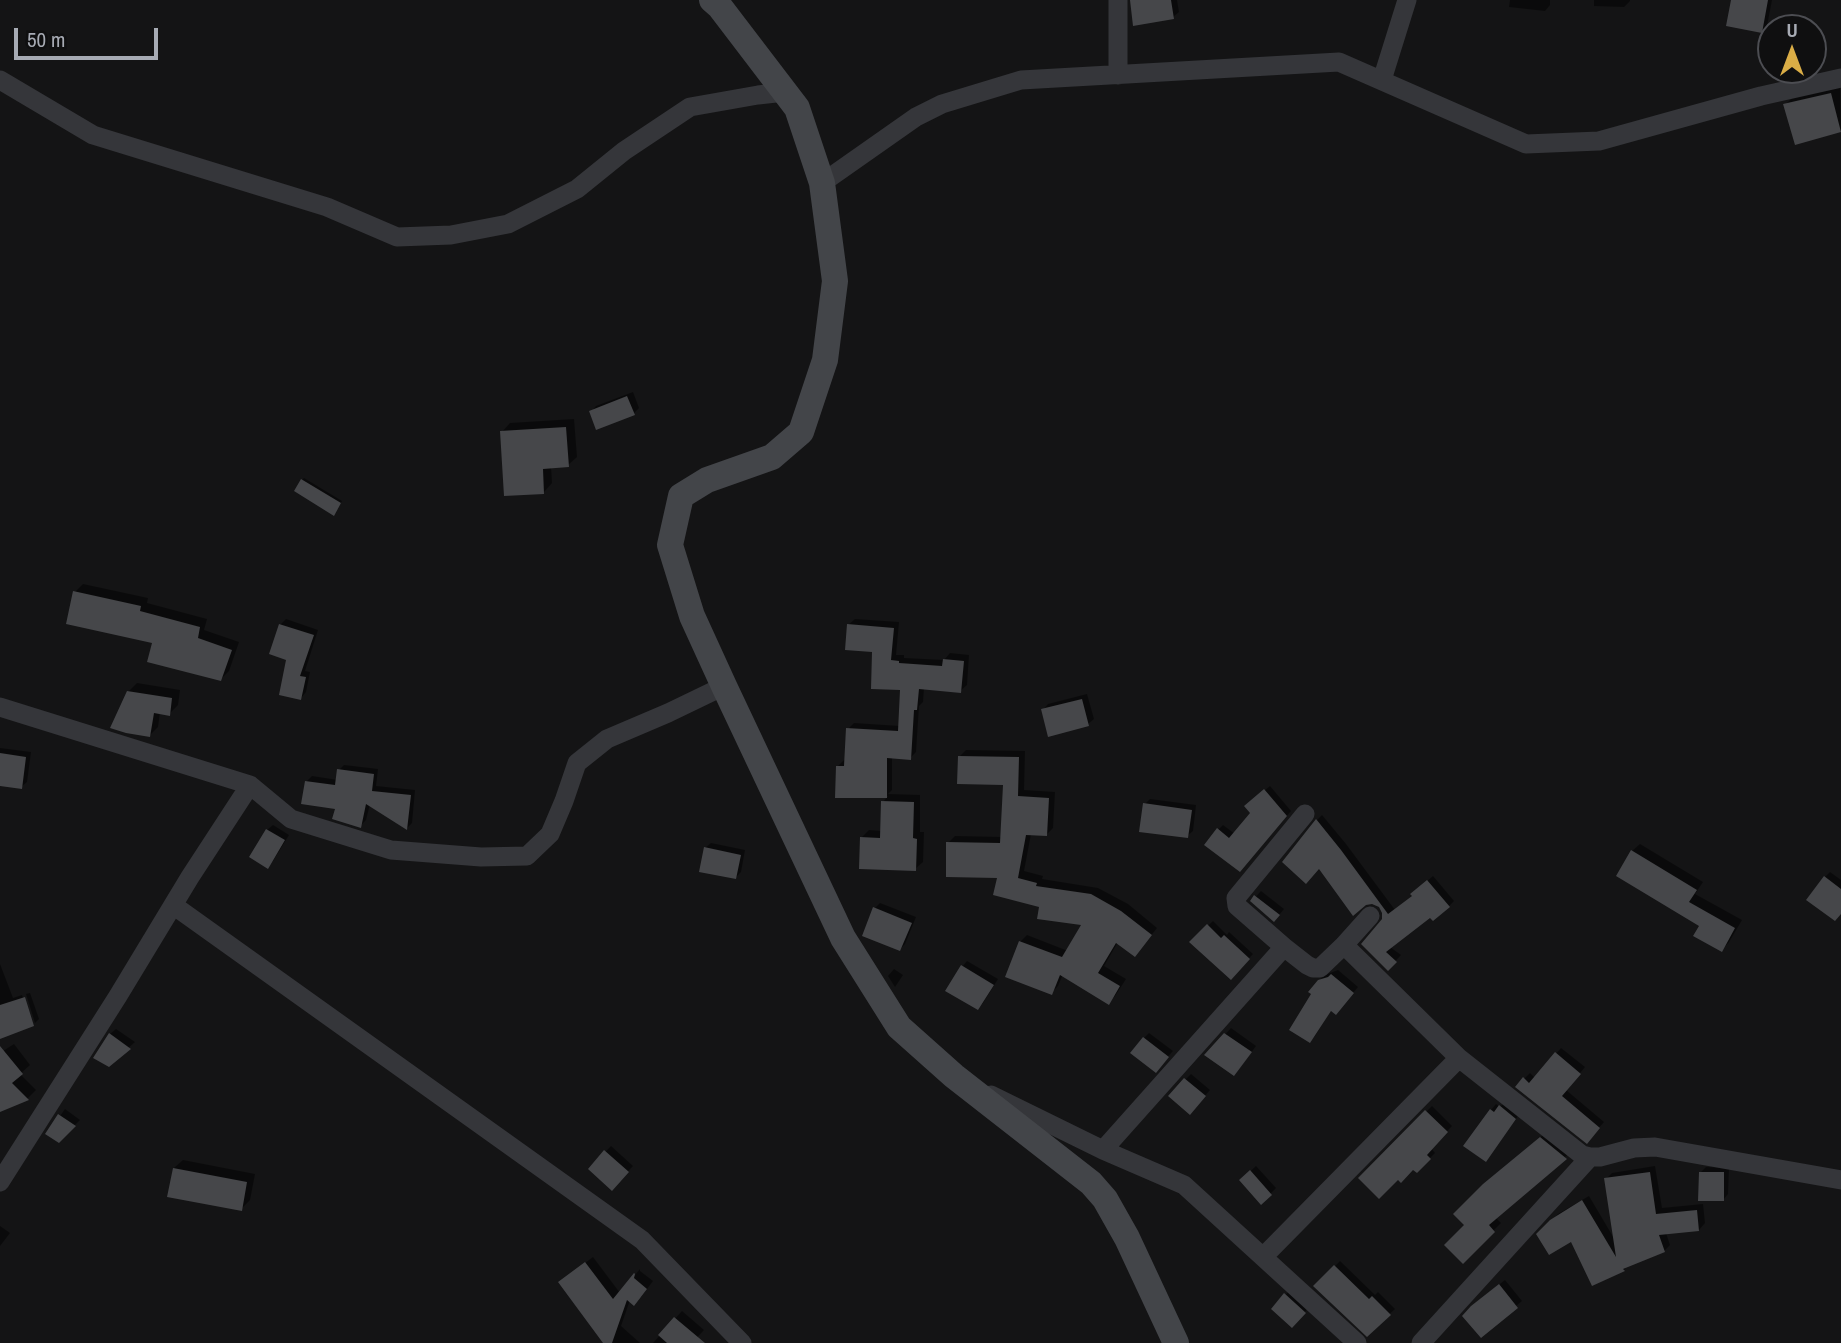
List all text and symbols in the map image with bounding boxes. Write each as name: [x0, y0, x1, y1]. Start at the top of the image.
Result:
scale bar: [18, 14, 161, 58]
north arrow: [1757, 14, 1827, 84]
text: U: [1786, 17, 1798, 43]
text: 50 m: [27, 25, 65, 54]

